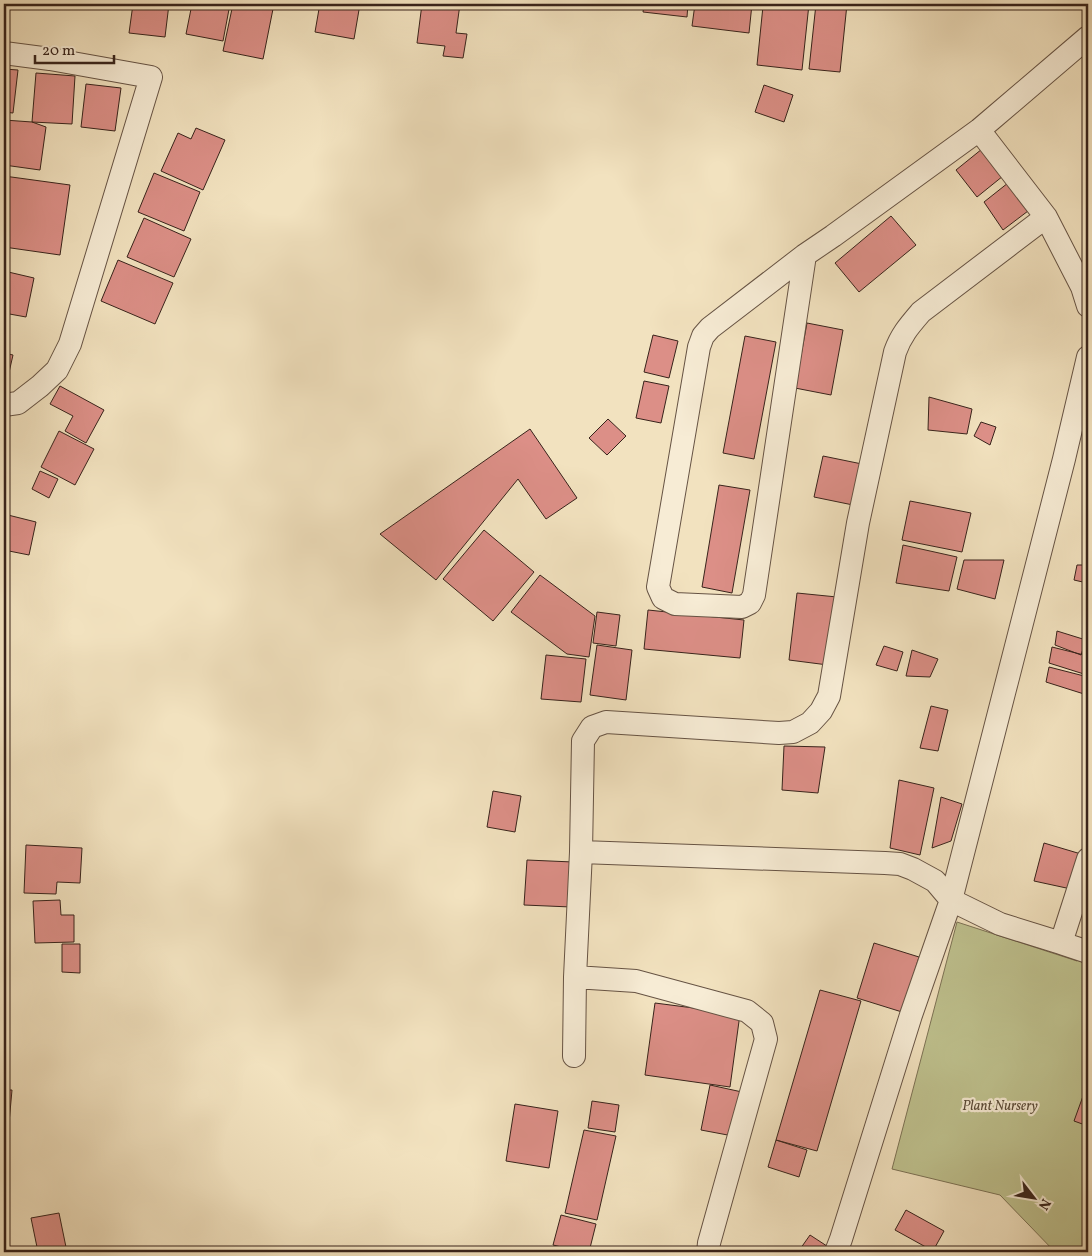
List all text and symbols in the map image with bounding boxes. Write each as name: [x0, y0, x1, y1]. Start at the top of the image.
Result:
scale bar: [35, 32, 114, 64]
text: 20 m: [42, 41, 75, 62]
park label: Plant Nursery: [962, 1097, 1038, 1116]
north arrow: [1010, 1174, 1060, 1224]
text: N: [1033, 1195, 1055, 1213]

